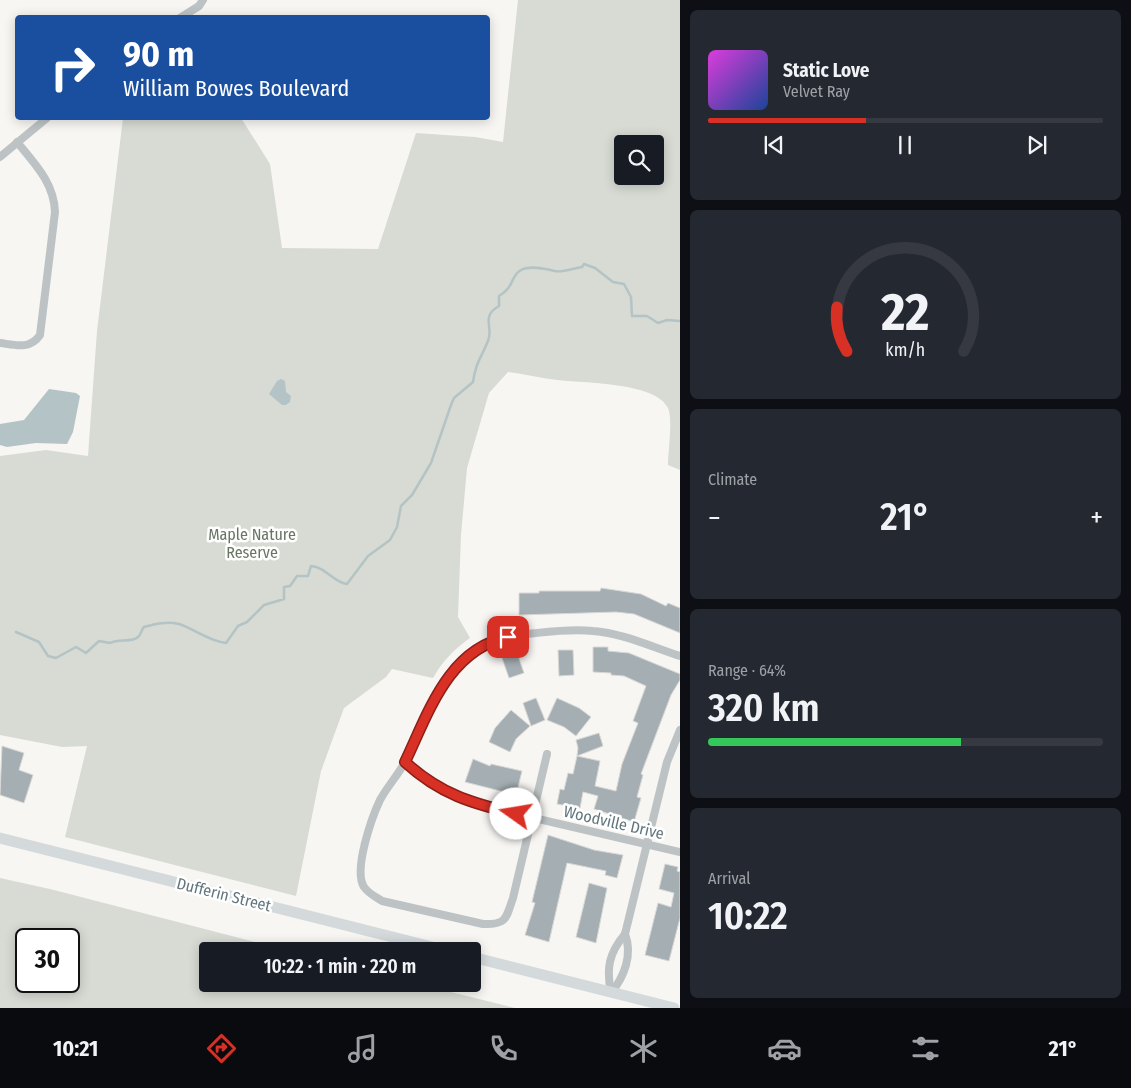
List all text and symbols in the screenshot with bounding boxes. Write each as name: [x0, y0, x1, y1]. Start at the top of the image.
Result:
text: 90 m: [123, 33, 194, 75]
icon: right: [40, 35, 105, 100]
text: Static Love: [783, 59, 870, 82]
text: William Bowes Boulevard: [123, 75, 349, 102]
text: Velvet Ray: [783, 82, 850, 101]
icon: previous: [760, 131, 788, 159]
icon: pause: [891, 131, 919, 159]
icon: next: [1023, 131, 1051, 159]
map controls: [614, 135, 664, 185]
button: search: [614, 135, 664, 185]
text: 22: [880, 281, 930, 344]
text: km/h: [886, 339, 925, 361]
text: Climate: [708, 470, 757, 489]
text: 21°: [880, 494, 931, 540]
text: −: [708, 501, 721, 534]
text: +: [1090, 501, 1103, 534]
park label: Maple Nature Reserve: [208, 525, 296, 562]
pin: [487, 616, 529, 658]
icon: arrive: [494, 623, 522, 651]
text: Range · 64%: [708, 661, 786, 680]
text: 320 km: [708, 685, 820, 731]
position arrow: [489, 787, 541, 839]
street label: Woodville Drive: [562, 802, 666, 843]
text: Arrival: [708, 869, 750, 888]
street label: Dufferin Street: [175, 874, 274, 916]
text: 10:22: [708, 893, 788, 939]
speed limit sign: 30: [15, 928, 80, 993]
text: 10:22 · 1 min · 220 m: [264, 955, 416, 978]
icon: directions: [204, 1031, 239, 1066]
icon: music: [345, 1031, 380, 1066]
icon: phone: [486, 1031, 521, 1066]
icon: climate: [626, 1031, 661, 1066]
icon: car: [767, 1031, 802, 1066]
icon: filters: [908, 1031, 943, 1066]
text: 10:21: [53, 1035, 98, 1062]
text: 21°: [1049, 1035, 1078, 1062]

